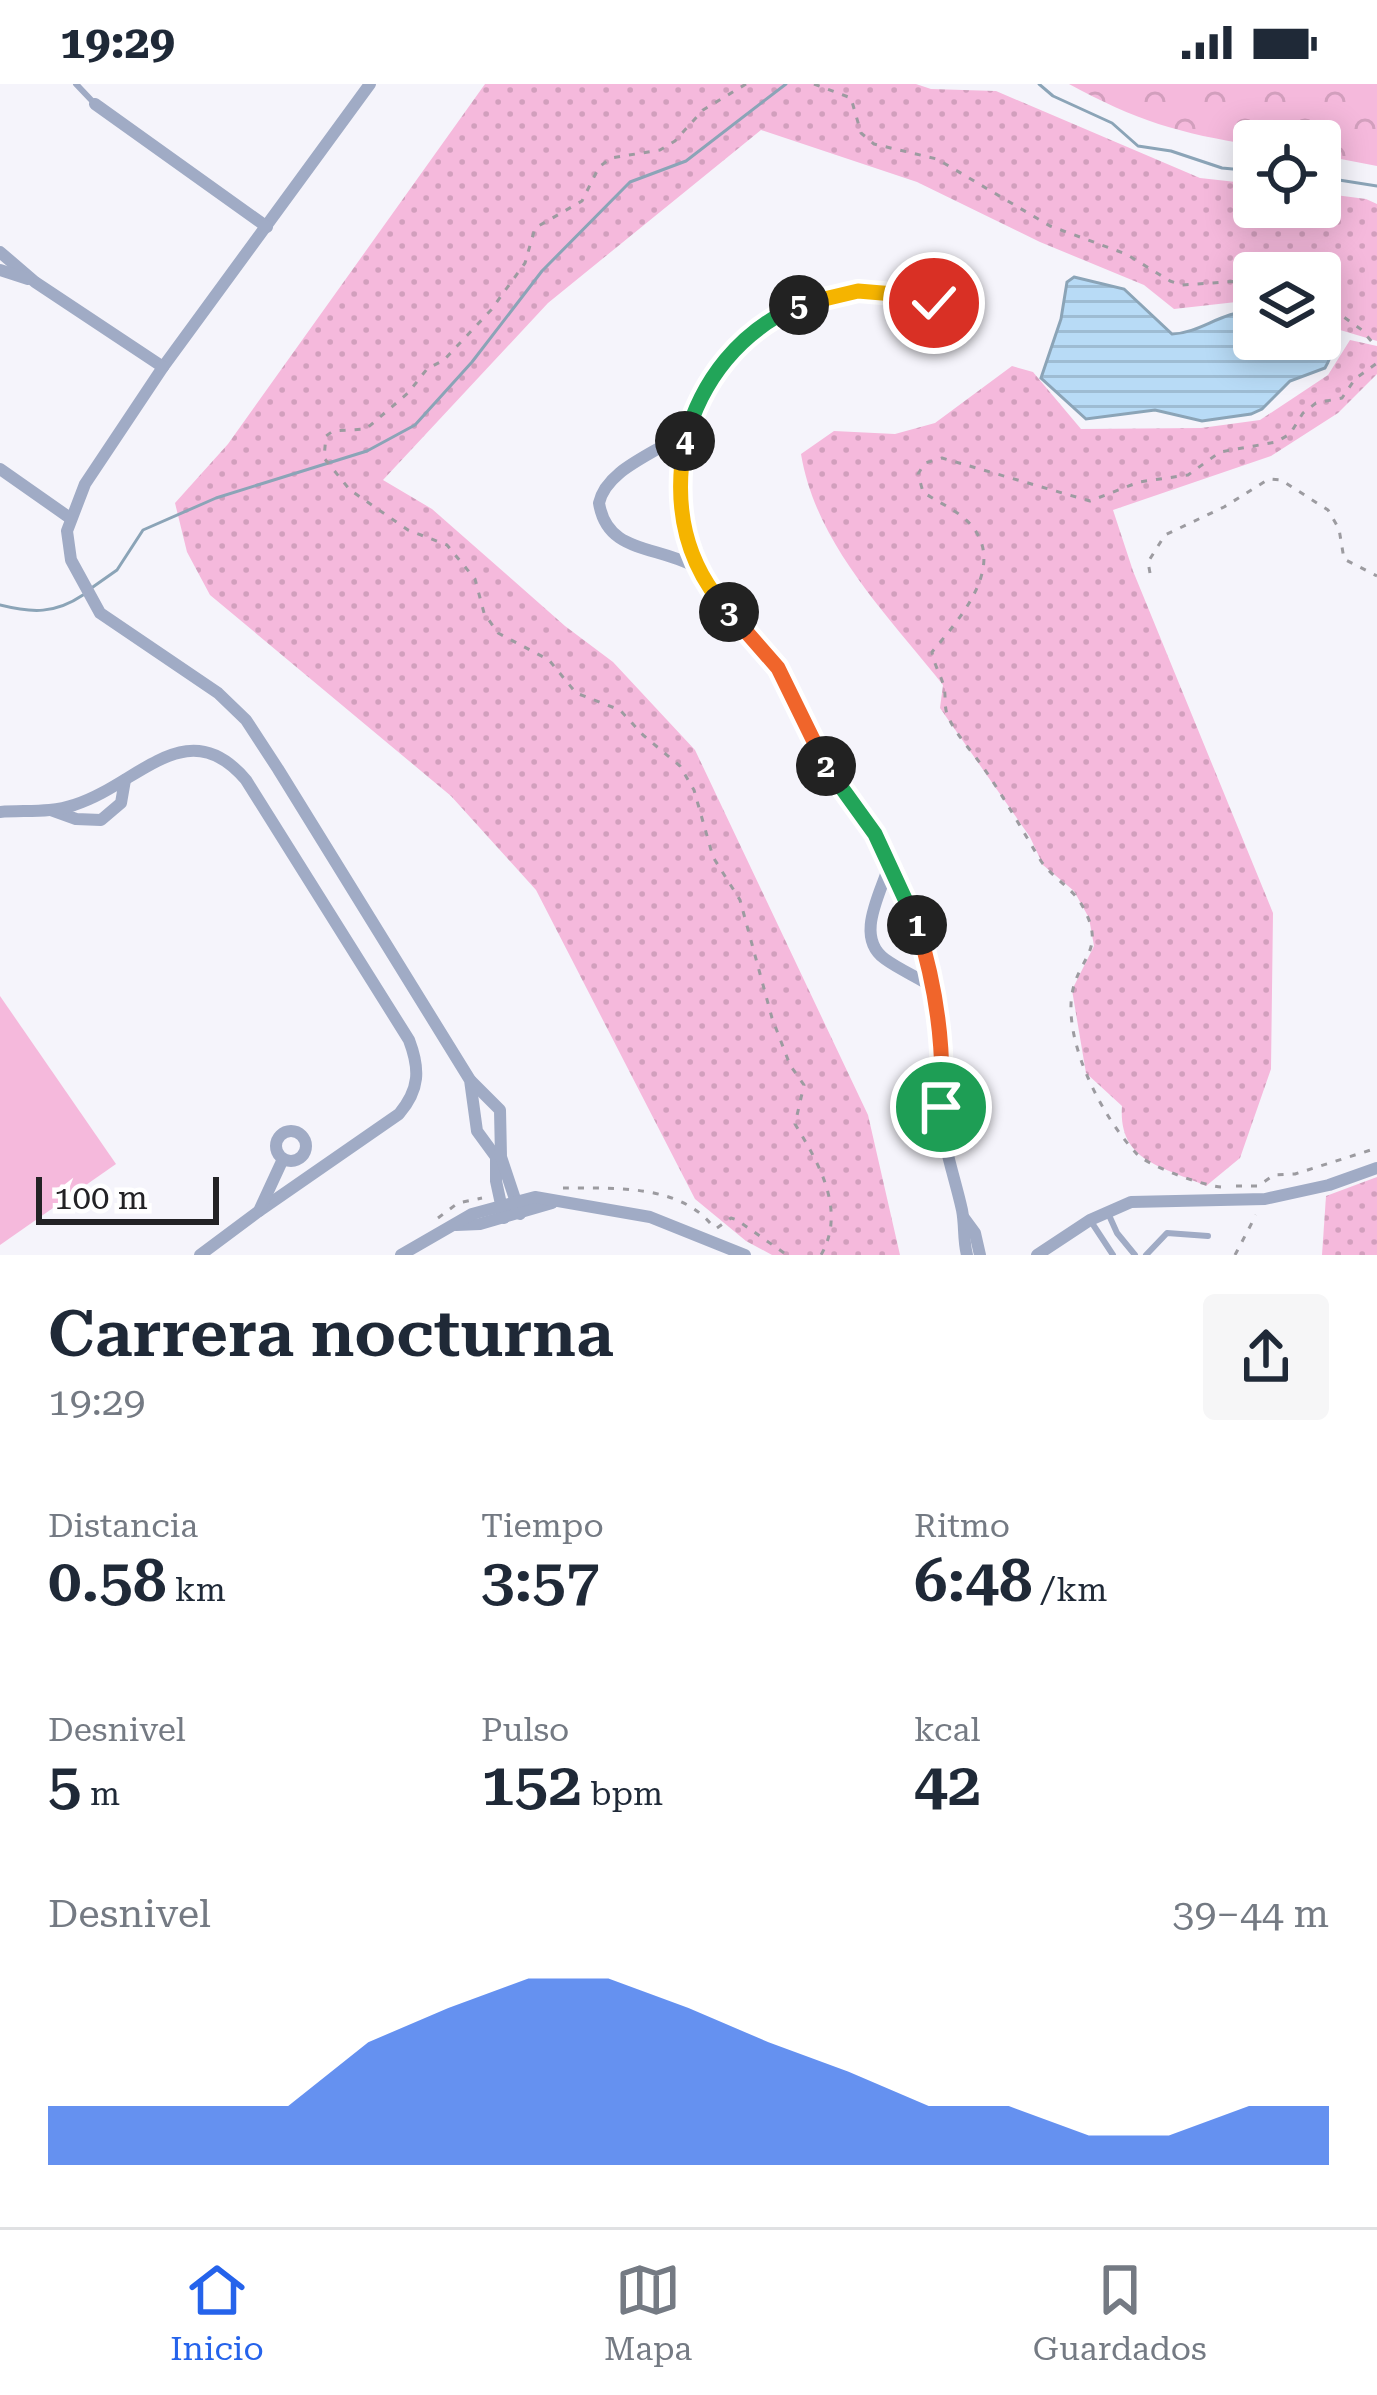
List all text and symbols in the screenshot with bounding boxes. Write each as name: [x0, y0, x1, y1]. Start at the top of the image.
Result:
text: 19:29: [60, 16, 175, 69]
map controls: [1233, 120, 1341, 360]
button: locate: [1233, 120, 1341, 228]
pin: [883, 252, 985, 354]
button: layers: [1233, 252, 1341, 360]
icon: check: [901, 270, 967, 336]
pin: 5: [769, 275, 829, 335]
text: 5: [790, 285, 808, 324]
pin: 4: [655, 411, 715, 471]
text: 4: [676, 421, 694, 460]
pin: 3: [699, 582, 759, 642]
text: 3: [720, 592, 738, 631]
pin: 2: [796, 736, 856, 796]
text: 2: [817, 746, 835, 785]
pin: 1: [887, 895, 947, 955]
text: 1: [908, 905, 926, 944]
pin: [890, 1056, 992, 1158]
icon: arrive: [908, 1074, 974, 1140]
scale bar: [36, 1171, 219, 1224]
text: 100 m: [54, 1178, 148, 1217]
button: share: [1203, 1294, 1329, 1420]
text: Carrera nocturna: [48, 1295, 614, 1372]
text: 19:29: [48, 1379, 145, 1425]
text: Distancia: [48, 1506, 198, 1545]
text: Tiempo: [481, 1506, 604, 1545]
text: Ritmo: [914, 1506, 1010, 1545]
text: 0.58: [48, 1545, 167, 1616]
text: 3:57: [481, 1545, 600, 1616]
text: 6:48: [914, 1545, 1033, 1616]
text: km: [167, 1570, 226, 1609]
text: /km: [1033, 1570, 1107, 1609]
text: Desnivel: [48, 1710, 186, 1749]
text: Pulso: [481, 1710, 569, 1749]
text: kcal: [914, 1710, 980, 1749]
text: 5: [48, 1749, 82, 1820]
text: 152: [481, 1749, 582, 1820]
text: 42: [914, 1749, 981, 1820]
text: m: [82, 1774, 120, 1813]
text: bpm: [582, 1774, 663, 1813]
text: Desnivel: [48, 1891, 211, 1937]
text: 39–44 m: [1173, 1891, 1329, 1937]
tab: Inicio: [170, 2257, 264, 2368]
tab: Mapa: [604, 2257, 692, 2368]
tab: Guardados: [1033, 2257, 1207, 2368]

